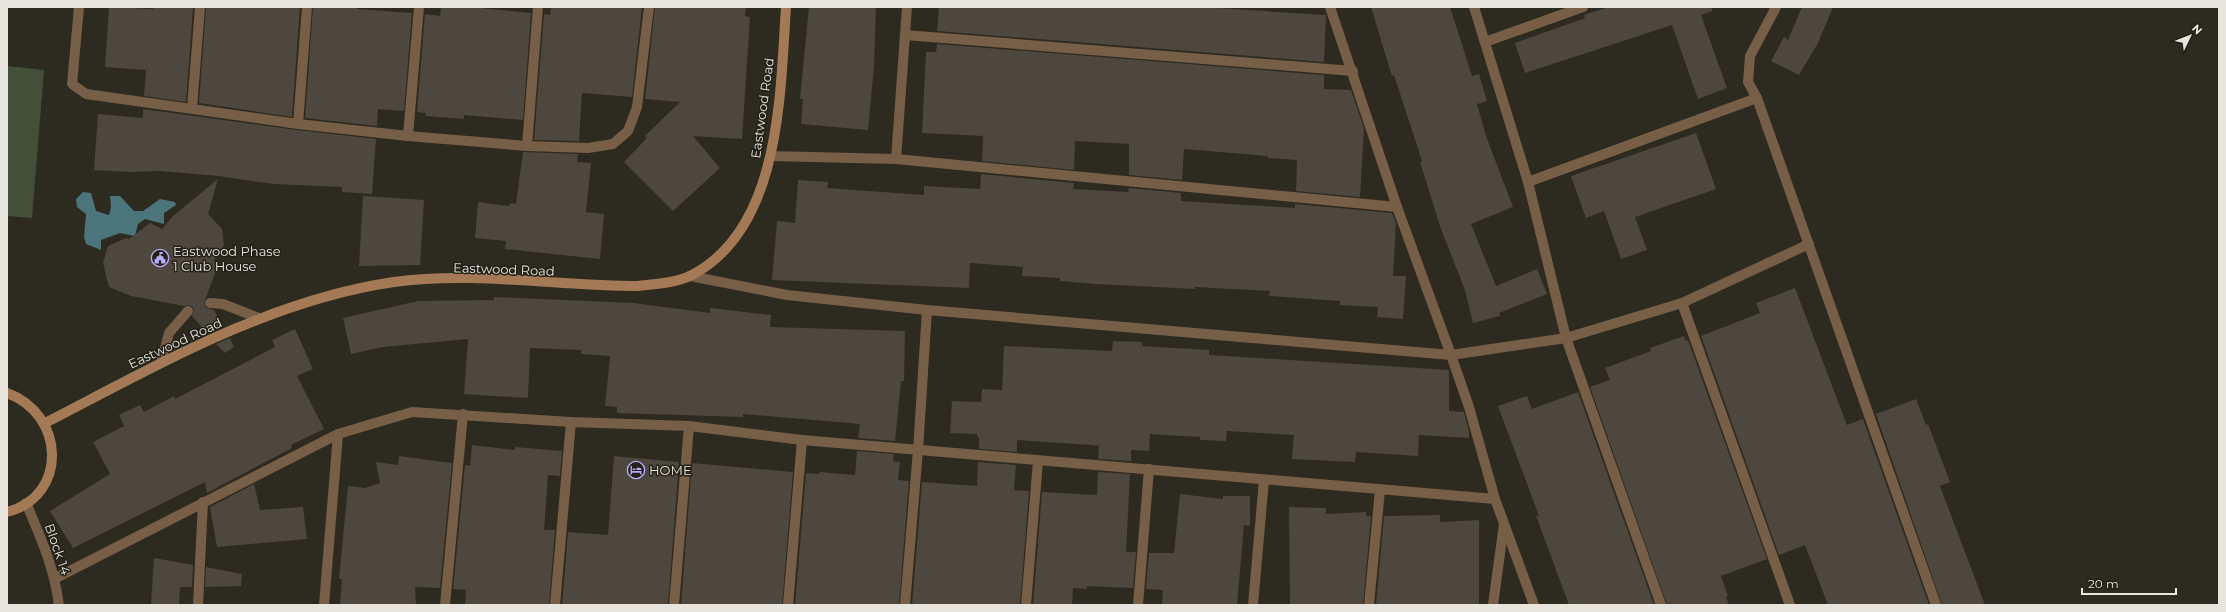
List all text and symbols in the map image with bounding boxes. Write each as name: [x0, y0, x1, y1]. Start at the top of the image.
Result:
north arrow: [2170, 16, 2210, 56]
text: N: [2189, 21, 2205, 37]
street label: Eastwood Road: [747, 57, 777, 159]
place label: Eastwood Phase 1 Club House: [173, 243, 281, 274]
public building icon: Eastwood Phase 1 Club House: [150, 248, 170, 268]
street label: Eastwood Road: [453, 259, 555, 279]
street label: Eastwood Road: [126, 314, 224, 372]
hotel icon: HOME: [626, 460, 646, 480]
place label: HOME: [649, 462, 692, 478]
street label: Block 14: [42, 521, 74, 577]
scale bar: [2082, 570, 2176, 596]
text: 20 m: [2088, 576, 2119, 591]

